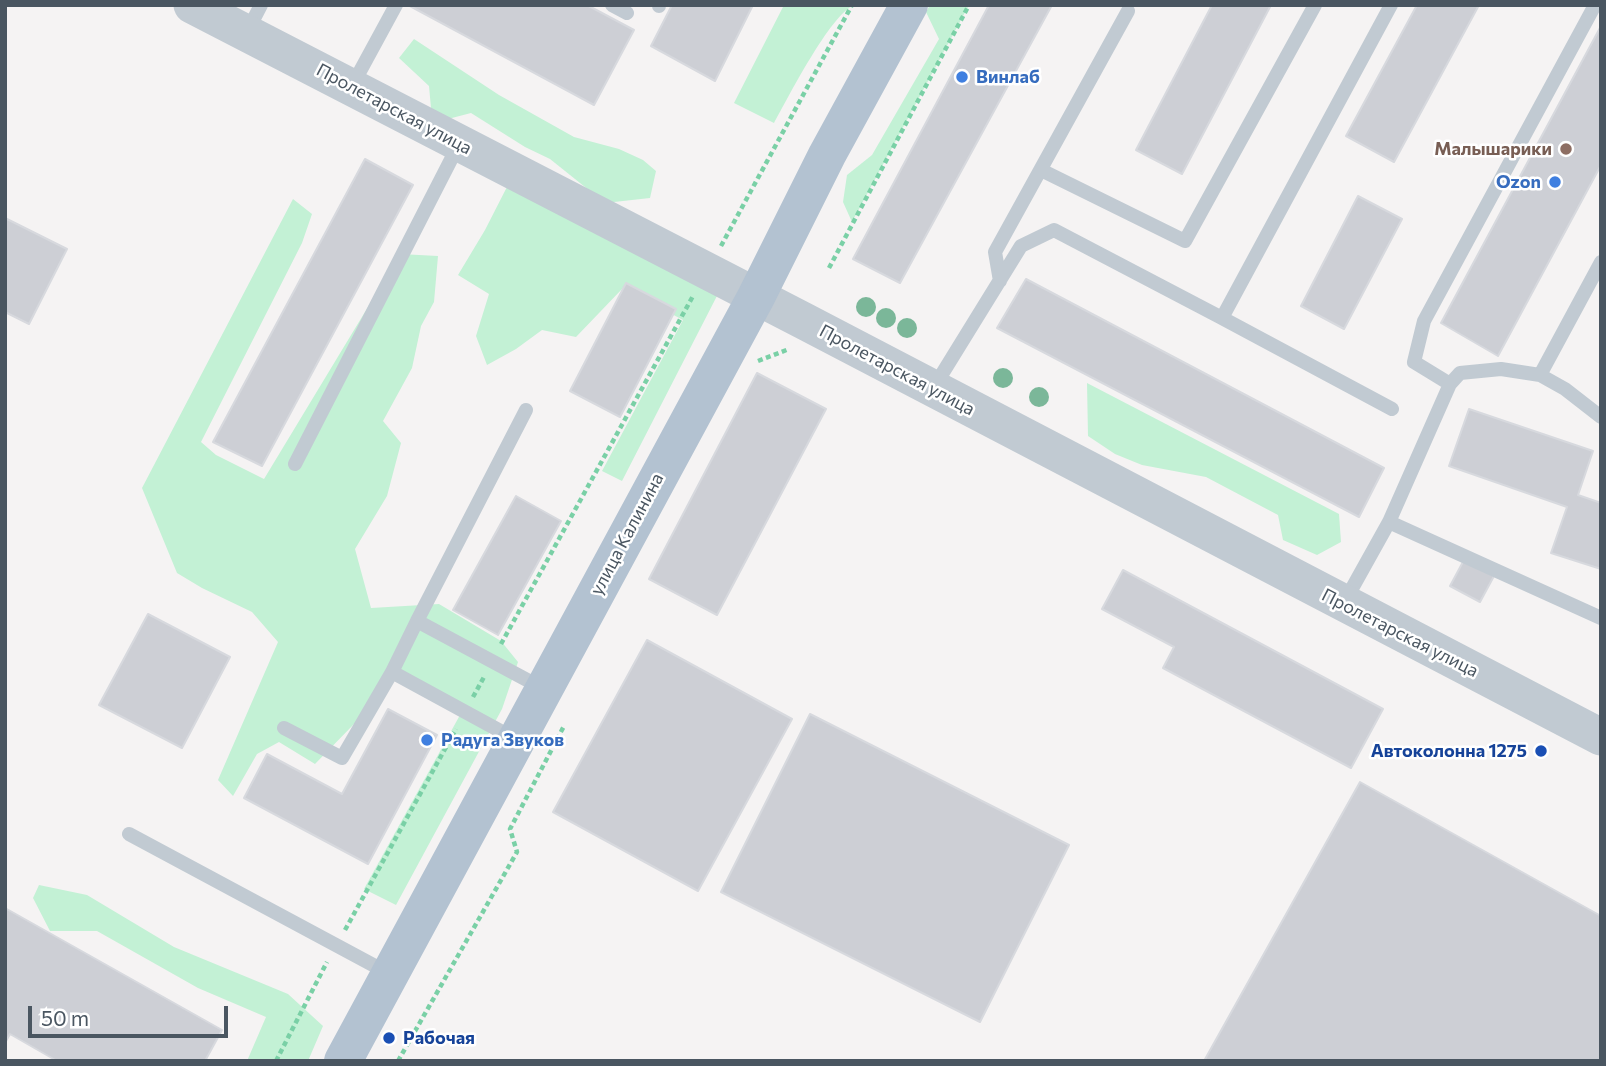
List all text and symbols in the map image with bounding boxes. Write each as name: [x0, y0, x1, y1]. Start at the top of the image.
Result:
street label: Пролетарская улица: [313, 59, 475, 159]
place label: Винлаб: [976, 66, 1040, 88]
marker: Винлаб: [954, 69, 970, 85]
place label: Малышарики: [1434, 138, 1552, 160]
marker: Малышарики: [1558, 141, 1574, 157]
place label: Ozon: [1496, 171, 1541, 193]
marker: Ozon: [1547, 174, 1563, 190]
street label: Пролетарская улица: [816, 320, 978, 420]
street label: улица Калинина: [586, 469, 668, 599]
street label: Пролетарская улица: [1318, 584, 1482, 682]
place label: Радуга Звуков: [441, 729, 564, 751]
marker: Радуга Звуков: [419, 732, 435, 748]
place label: Автоколонна 1275: [1371, 740, 1527, 762]
marker: Автоколонна 1275: [1533, 743, 1549, 759]
scale bar: [32, 992, 231, 1036]
text: 50 m: [41, 1005, 89, 1030]
place label: Рабочая: [403, 1027, 475, 1049]
marker: Рабочая: [381, 1030, 397, 1046]

